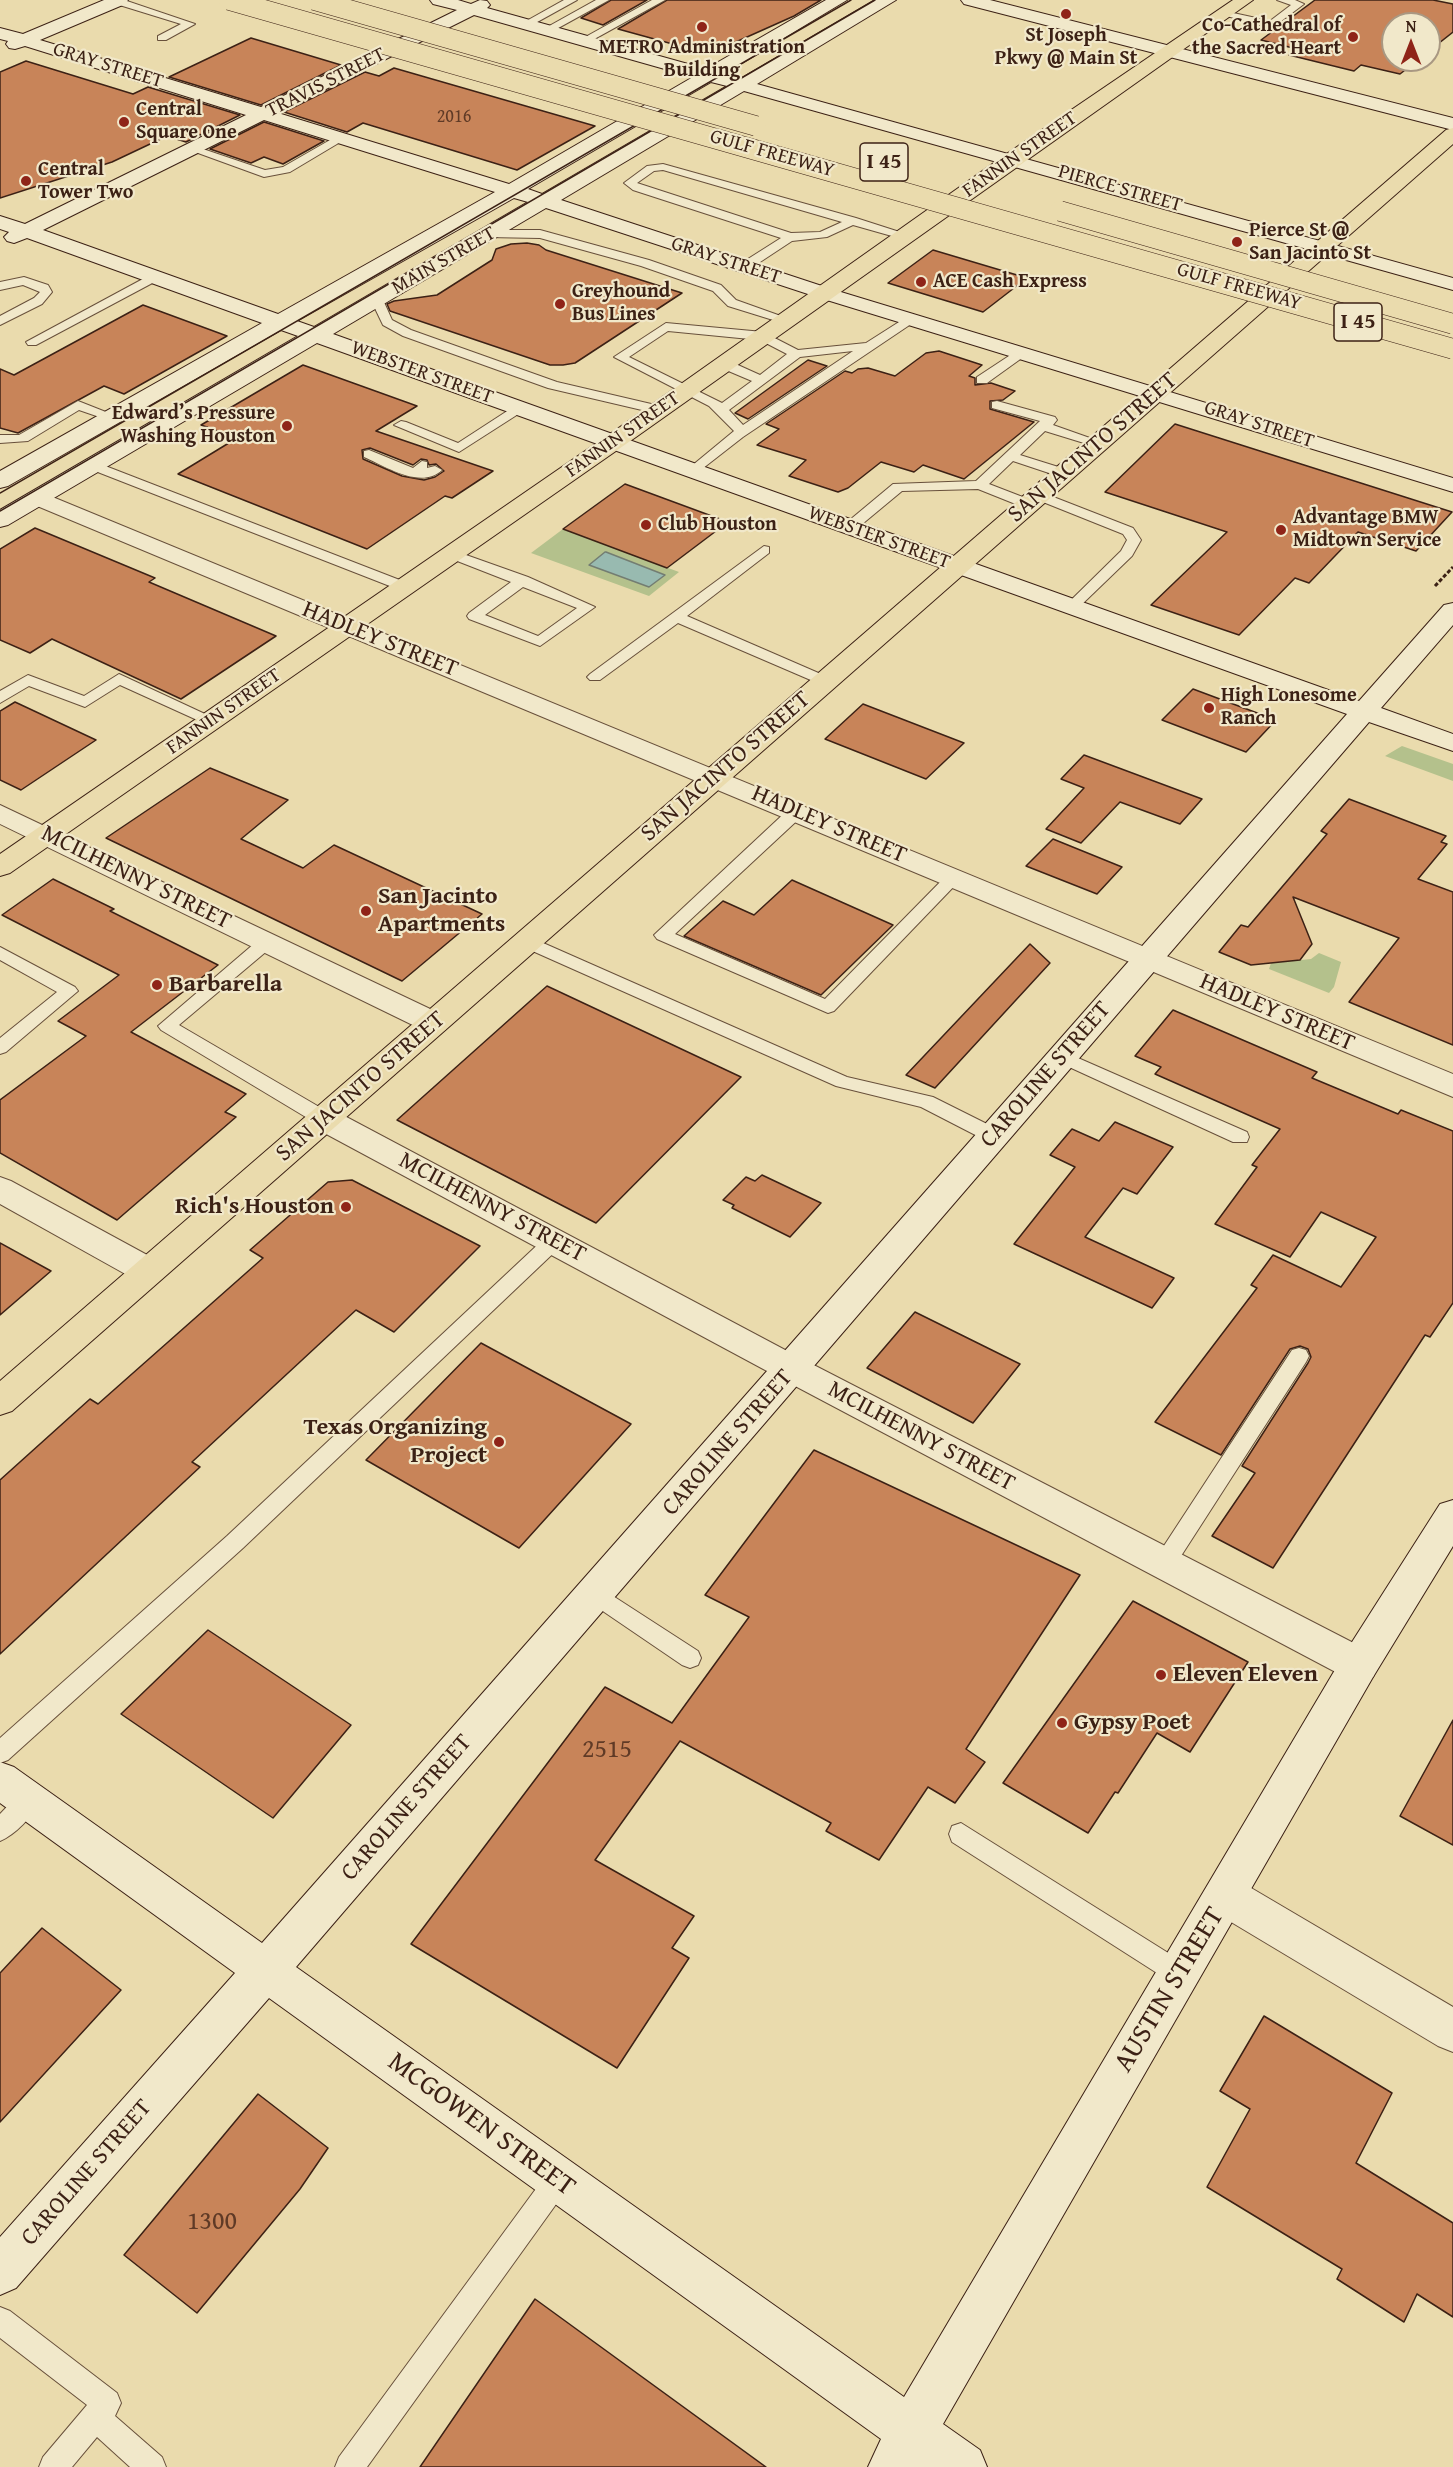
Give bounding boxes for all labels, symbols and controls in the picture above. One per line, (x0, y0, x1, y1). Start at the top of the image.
marker: St Joseph Pkwy @ Main St (1059, 7, 1073, 21)
north arrow (1381, 12, 1441, 72)
place label: Co-Cathedral of the Sacred Heart (1192, 14, 1341, 61)
text: N (1406, 14, 1416, 38)
marker: METRO Administration Building (695, 20, 709, 34)
place label: St Joseph Pkwy @ Main St (995, 24, 1137, 71)
marker: Co-Cathedral of the Sacred Heart (1346, 30, 1360, 44)
place label: METRO Administration Building (599, 36, 805, 83)
street label: GRAY STREET (50, 38, 166, 94)
street label: TRAVIS STREET (262, 43, 390, 123)
place label: Central Square One (136, 98, 237, 145)
house number: 2016 (437, 106, 471, 128)
street label: FANNIN STREET (958, 107, 1082, 203)
marker: Central Square One (117, 115, 131, 129)
street label: GULF FREEWAY (707, 125, 837, 183)
road number: I 45 (860, 143, 908, 181)
place label: Central Tower Two (38, 158, 133, 205)
street label: PIERCE STREET (1055, 160, 1185, 218)
marker: Central Tower Two (19, 174, 33, 188)
place label: Pierce St @ San Jacinto St (1249, 219, 1371, 266)
street label: MAIN STREET (388, 222, 500, 300)
street label: GRAY STREET (668, 232, 784, 290)
marker: Pierce St @ San Jacinto St (1230, 235, 1244, 249)
street label: GULF FREEWAY (1174, 258, 1304, 316)
place label: ACE Cash Express (933, 270, 1087, 294)
marker: ACE Cash Express (914, 275, 928, 289)
place label: Greyhound Bus Lines (572, 280, 670, 327)
marker: Greyhound Bus Lines (553, 297, 567, 311)
road number: I 45 (1334, 303, 1382, 341)
street label: WEBSTER STREET (348, 336, 496, 410)
street label: SAN JACINTO STREET (1002, 367, 1184, 529)
street label: FANNIN STREET (561, 387, 685, 483)
street label: GRAY STREET (1201, 396, 1317, 454)
place label: Edward’s Pressure Washing Houston (112, 402, 275, 449)
marker: Edward’s Pressure Washing Houston (280, 419, 294, 433)
street label: WEBSTER STREET (805, 501, 953, 575)
place label: Advantage BMW Midtown Service (1293, 506, 1441, 553)
place label: Club Houston (658, 513, 777, 537)
marker: Club Houston (639, 518, 653, 532)
marker: Advantage BMW Midtown Service (1274, 523, 1288, 537)
street label: HADLEY STREET (298, 596, 462, 684)
street label: FANNIN STREET (162, 664, 286, 760)
place label: High Lonesome Ranch (1221, 684, 1357, 731)
street label: SAN JACINTO STREET (635, 686, 817, 848)
marker: High Lonesome Ranch (1202, 701, 1216, 715)
street label: HADLEY STREET (747, 779, 911, 871)
street label: MCILHENNY STREET (36, 820, 236, 936)
place label: San Jacinto Apartments (378, 883, 505, 939)
marker: San Jacinto Apartments (359, 904, 373, 918)
street label: HADLEY STREET (1195, 967, 1359, 1059)
place label: Barbarella (169, 971, 282, 999)
marker: Barbarella (150, 978, 164, 992)
street label: CAROLINE STREET (975, 996, 1117, 1154)
street label: SAN JACINTO STREET (270, 1006, 452, 1168)
street label: MCILHENNY STREET (394, 1147, 590, 1269)
place label: Rich's Houston (175, 1193, 334, 1221)
marker: Rich's Houston (339, 1200, 353, 1214)
street label: CAROLINE STREET (657, 1364, 799, 1522)
street label: MCILHENNY STREET (823, 1376, 1019, 1498)
place label: Texas Organizing Project (303, 1414, 487, 1470)
marker: Texas Organizing Project (492, 1435, 506, 1449)
place label: Eleven Eleven (1173, 1661, 1318, 1689)
marker: Eleven Eleven (1154, 1668, 1168, 1682)
place label: Gypsy Poet (1074, 1709, 1190, 1737)
marker: Gypsy Poet (1055, 1716, 1069, 1730)
street label: CAROLINE STREET (336, 1729, 478, 1887)
house number: 2515 (582, 1734, 632, 1766)
street label: AUSTIN STREET (1108, 1902, 1232, 2078)
street label: MCGOWEN STREET (381, 2046, 581, 2204)
street label: CAROLINE STREET (16, 2094, 158, 2252)
house number: 1300 (187, 2206, 237, 2238)

